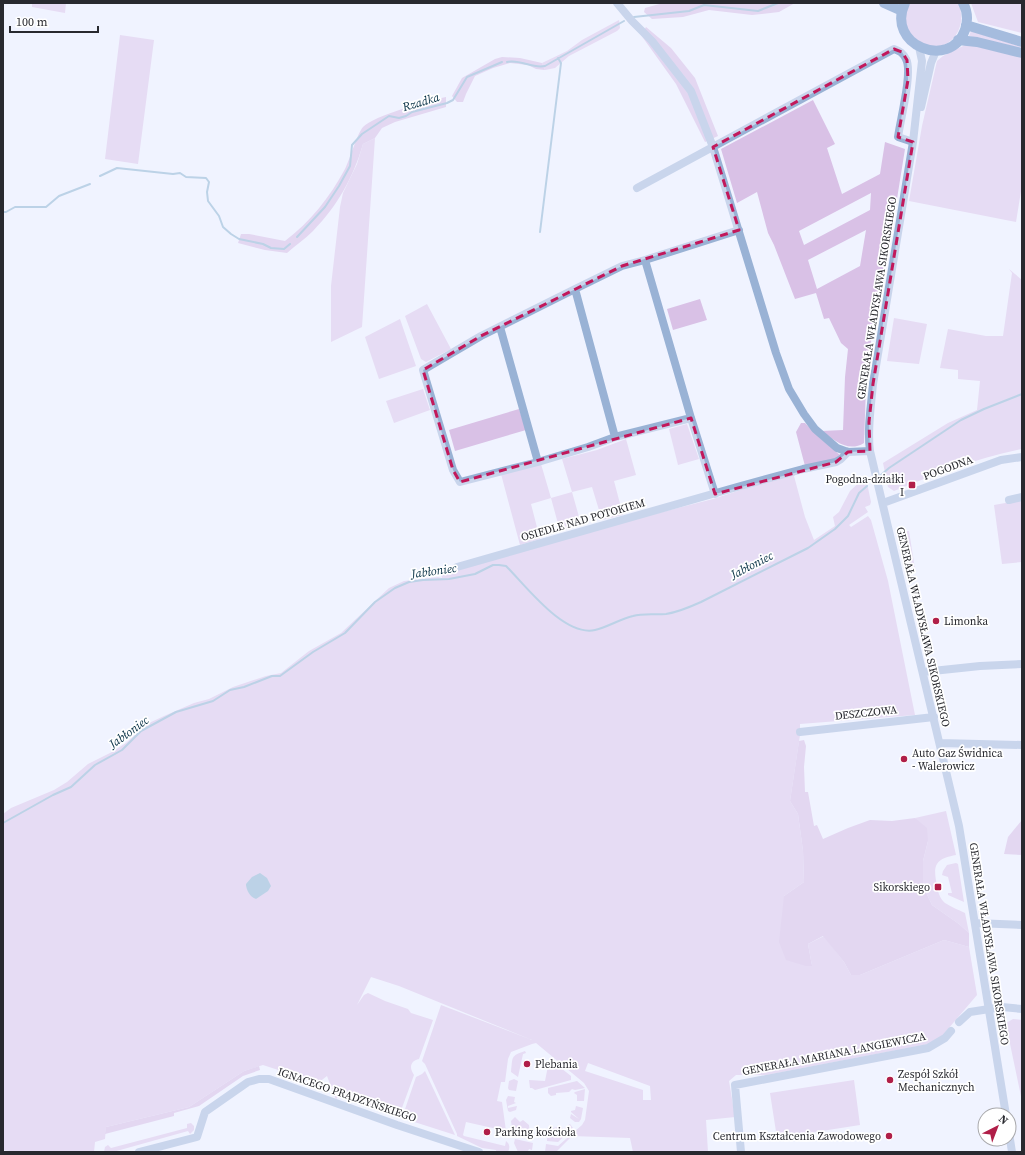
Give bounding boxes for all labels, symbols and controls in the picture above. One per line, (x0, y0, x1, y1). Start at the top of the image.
scale bar (10, 8, 98, 34)
text: 100 m (16, 14, 48, 30)
water label: Rzadka (400, 89, 442, 115)
street label: GENERAŁA WŁADYSŁAWA SIKORSKIEGO (854, 195, 900, 400)
street label: POGODNA (921, 452, 976, 484)
place label: Pogodna-działki I (825, 472, 904, 500)
marker: Pogodna-działki I (907, 480, 917, 490)
street label: OSIEDLE NAD POTOKIEM (519, 495, 647, 545)
street label: GENERAŁA WŁADYSŁAWA SIKORSKIEGO (893, 525, 953, 729)
water label: Jabłoniec (726, 548, 776, 583)
water label: Jabłoniec (408, 560, 458, 582)
place label: Limonka (944, 614, 988, 629)
marker: Limonka (931, 616, 941, 626)
street label: DESZCZOWA (834, 702, 899, 724)
water label: Jabłoniec (104, 712, 152, 753)
place label: Auto Gaz Świdnica - Walerowicz (912, 746, 1003, 774)
marker: Auto Gaz Świdnica - Walerowicz (899, 754, 909, 764)
street label: GENERAŁA WŁADYSŁAWA SIKORSKIEGO (966, 842, 1012, 1047)
place label: Sikorskiego (874, 880, 930, 895)
marker: Sikorskiego (933, 882, 943, 892)
street label: GENERAŁA MARIANA LANGIEWICZA (741, 1029, 928, 1079)
place label: Plebania (535, 1057, 578, 1072)
marker: Plebania (522, 1059, 532, 1069)
street label: IGNACEGO PRĄDZYŃSKIEGO (276, 1064, 419, 1126)
place label: Zespół Szkół Mechanicznych (898, 1067, 975, 1095)
marker: Zespół Szkół Mechanicznych (885, 1075, 895, 1085)
north arrow (977, 1107, 1017, 1147)
text: N (995, 1112, 1011, 1128)
place label: Parking kościoła (495, 1125, 576, 1140)
marker: Parking kościoła (482, 1127, 492, 1137)
place label: Centrum Kształcenia Zawodowego (713, 1129, 881, 1144)
marker: Centrum Kształcenia Zawodowego (884, 1131, 894, 1141)

